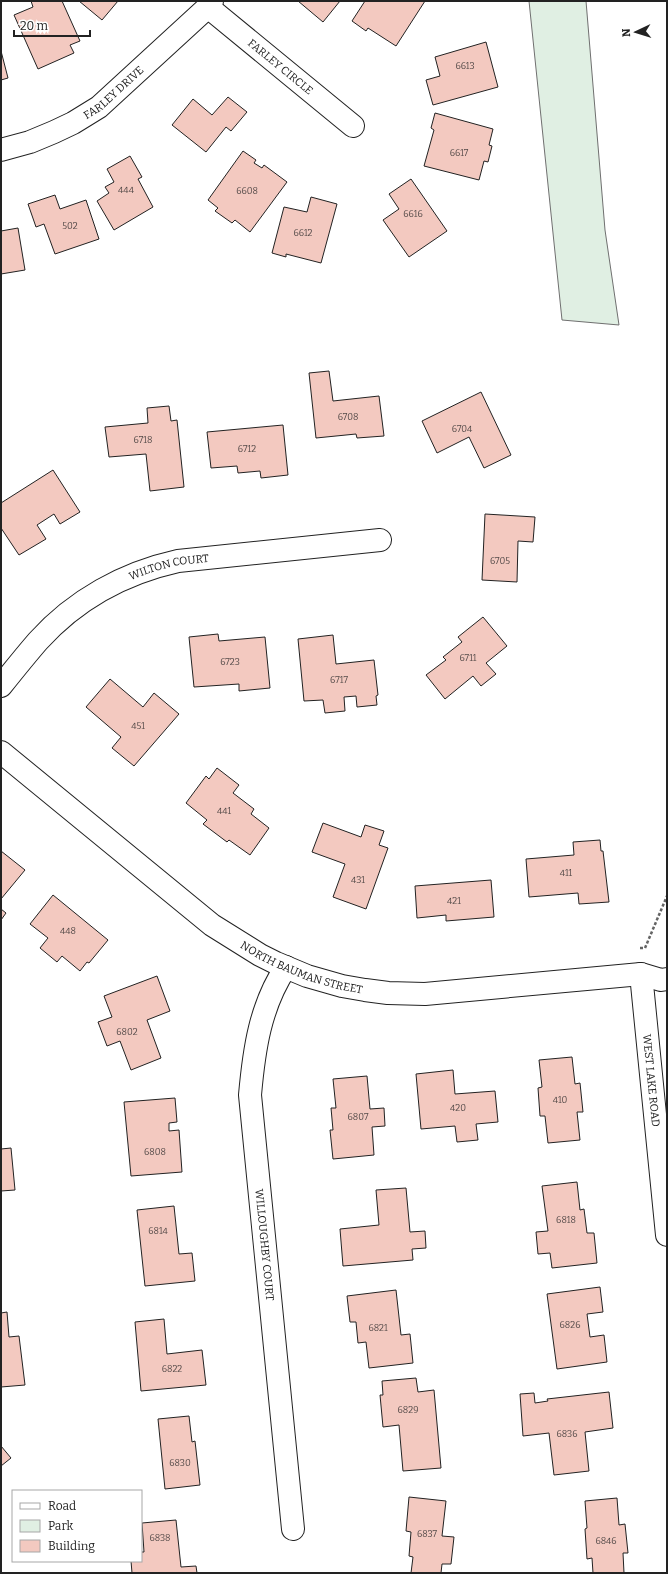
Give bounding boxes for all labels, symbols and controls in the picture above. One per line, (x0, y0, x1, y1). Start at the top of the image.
scale bar (14, 12, 90, 38)
north arrow (616, 12, 656, 52)
text: 20 m (20, 19, 49, 33)
text: N (620, 27, 633, 37)
street label: FARLEY CIRCLE (245, 37, 316, 98)
house number: 6613 (455, 61, 475, 71)
street label: FARLEY DRIVE (81, 63, 147, 122)
house number: 6617 (450, 148, 469, 158)
house number: 444 (118, 185, 135, 195)
house number: 6608 (236, 186, 258, 196)
house number: 6616 (403, 209, 423, 219)
house number: 502 (62, 221, 78, 231)
house number: 6612 (293, 228, 313, 238)
house number: 6708 (338, 412, 358, 422)
house number: 6704 (452, 424, 473, 434)
house number: 6718 (134, 435, 152, 445)
house number: 6712 (238, 444, 256, 454)
street label: WILTON COURT (127, 552, 210, 583)
house number: 6705 (490, 556, 510, 566)
house number: 6711 (459, 653, 477, 663)
house number: 6723 (220, 657, 240, 667)
house number: 6717 (330, 675, 348, 685)
house number: 451 (131, 721, 145, 731)
house number: 441 (217, 806, 231, 816)
house number: 411 (560, 868, 573, 878)
house number: 431 (351, 875, 365, 885)
house number: 421 (447, 896, 461, 906)
house number: 448 (60, 926, 76, 936)
street label: NORTH BAUMAN STREET (238, 938, 364, 997)
house number: 6802 (116, 1027, 138, 1037)
street label: WEST LAKE ROAD (640, 1034, 662, 1128)
house number: 410 (553, 1095, 568, 1105)
house number: 420 (450, 1103, 466, 1113)
house number: 6807 (348, 1112, 369, 1122)
house number: 6808 (144, 1147, 166, 1157)
street label: WILLOUGHBY COURT (252, 1188, 276, 1302)
house number: 6818 (556, 1215, 576, 1225)
house number: 6814 (148, 1226, 169, 1236)
house number: 6826 (560, 1320, 580, 1330)
house number: 6821 (368, 1323, 388, 1333)
house number: 6822 (162, 1364, 182, 1374)
house number: 6829 (398, 1405, 418, 1415)
house number: 6836 (557, 1429, 577, 1439)
house number: 6830 (169, 1458, 191, 1468)
legend (12, 1490, 142, 1562)
text: Road (48, 1499, 76, 1513)
text: Park (48, 1519, 74, 1533)
house number: 6837 (417, 1529, 438, 1539)
house number: 6838 (149, 1533, 171, 1543)
house number: 6846 (595, 1536, 617, 1546)
text: Building (48, 1539, 95, 1553)

